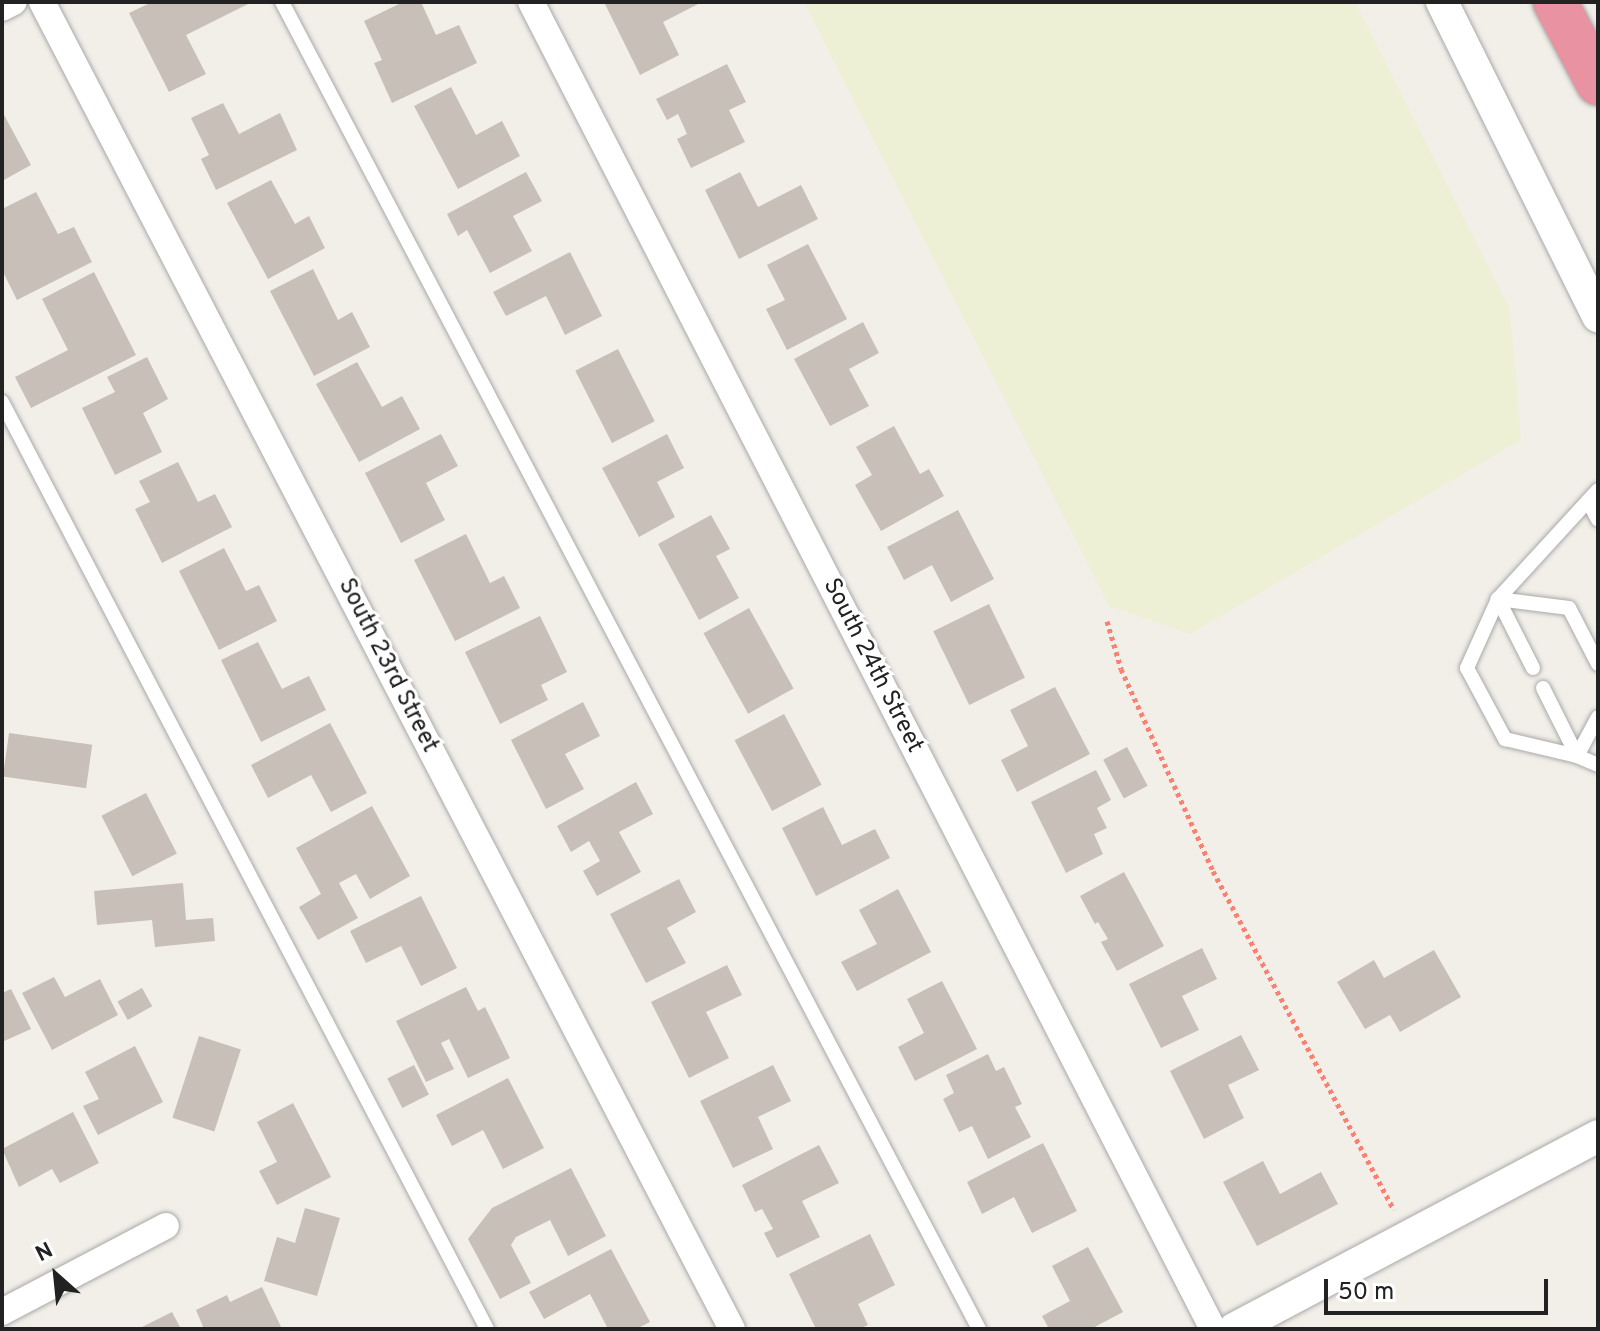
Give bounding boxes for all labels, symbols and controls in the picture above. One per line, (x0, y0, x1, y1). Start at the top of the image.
street label: South 23rd Street (331, 574, 443, 758)
street label: South 24th Street (816, 574, 928, 758)
north arrow (16, 1235, 96, 1315)
text: N (32, 1238, 58, 1269)
scale bar (1328, 1263, 1552, 1313)
text: 50 m (1338, 1278, 1394, 1308)

